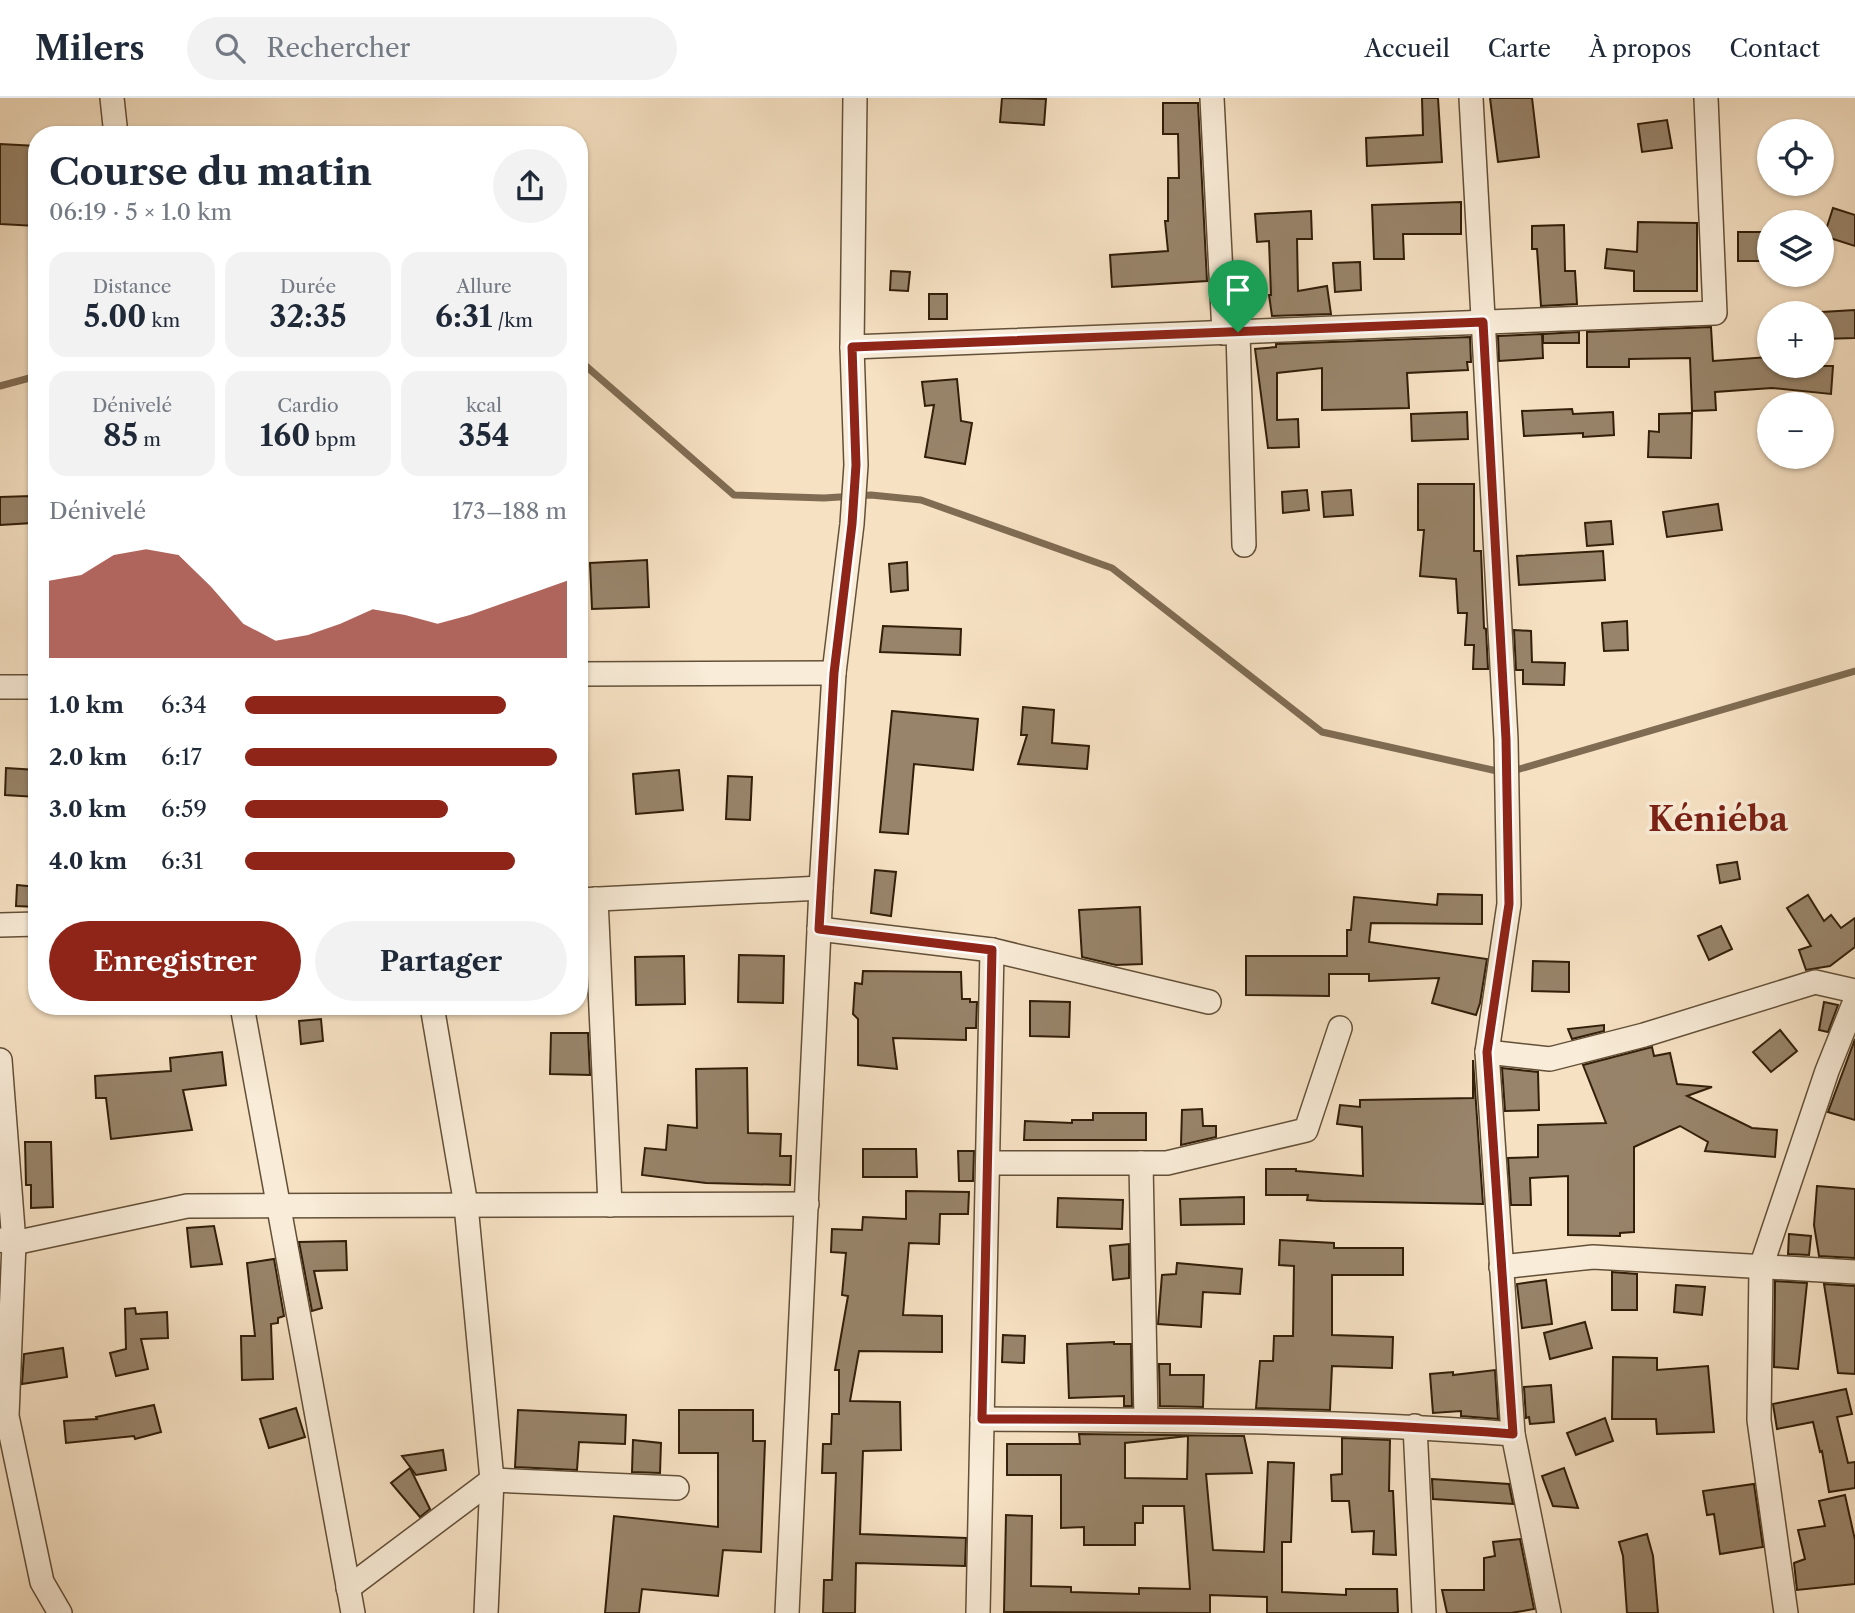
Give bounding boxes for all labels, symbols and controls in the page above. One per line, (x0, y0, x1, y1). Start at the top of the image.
search box (187, 17, 677, 80)
text: Milers (35, 28, 145, 69)
icon: search (211, 29, 249, 67)
text: Rechercher (267, 32, 411, 64)
text: Accueil (1365, 34, 1450, 63)
text: Carte (1488, 34, 1551, 63)
text: À propos (1589, 34, 1692, 63)
text: Contact (1730, 34, 1820, 63)
map controls (1757, 119, 1834, 469)
button: locate (1757, 119, 1834, 196)
text: Course du matin (49, 148, 372, 195)
button: share (493, 149, 567, 223)
text: 06:19 · 5 × 1.0 km (49, 198, 232, 226)
button: layers (1757, 210, 1834, 287)
pin (1208, 260, 1268, 332)
icon: arrive (1219, 271, 1257, 309)
text: Distance (93, 275, 171, 298)
text: Durée (280, 275, 336, 298)
text: Allure (456, 275, 512, 298)
text: 5.00 (84, 298, 146, 335)
text: 32:35 (269, 298, 347, 335)
text: 6:31 (435, 298, 492, 335)
button: + (1757, 301, 1834, 378)
text: km (146, 309, 180, 332)
text: /km (492, 309, 533, 332)
button: − (1757, 392, 1834, 469)
text: Dénivelé (92, 394, 172, 417)
text: Cardio (277, 394, 339, 417)
text: kcal (466, 394, 502, 417)
text: 85 (103, 417, 138, 454)
text: 160 (260, 417, 310, 454)
text: 354 (458, 417, 510, 454)
text: m (138, 428, 161, 451)
text: bpm (310, 428, 356, 451)
text: Dénivelé (49, 497, 146, 525)
text: 173–188 m (452, 497, 567, 525)
text: 1.0 km (49, 691, 124, 719)
text: 6:34 (161, 691, 207, 719)
text: 2.0 km (49, 743, 127, 771)
text: 6:17 (161, 743, 202, 771)
text: 3.0 km (49, 795, 127, 823)
text: 6:59 (161, 795, 207, 823)
district label: Kéniéba (1648, 799, 1789, 840)
text: 4.0 km (49, 847, 127, 875)
text: 6:31 (161, 847, 203, 875)
button: Enregistrer (49, 921, 301, 1001)
button: Partager (315, 921, 567, 1001)

